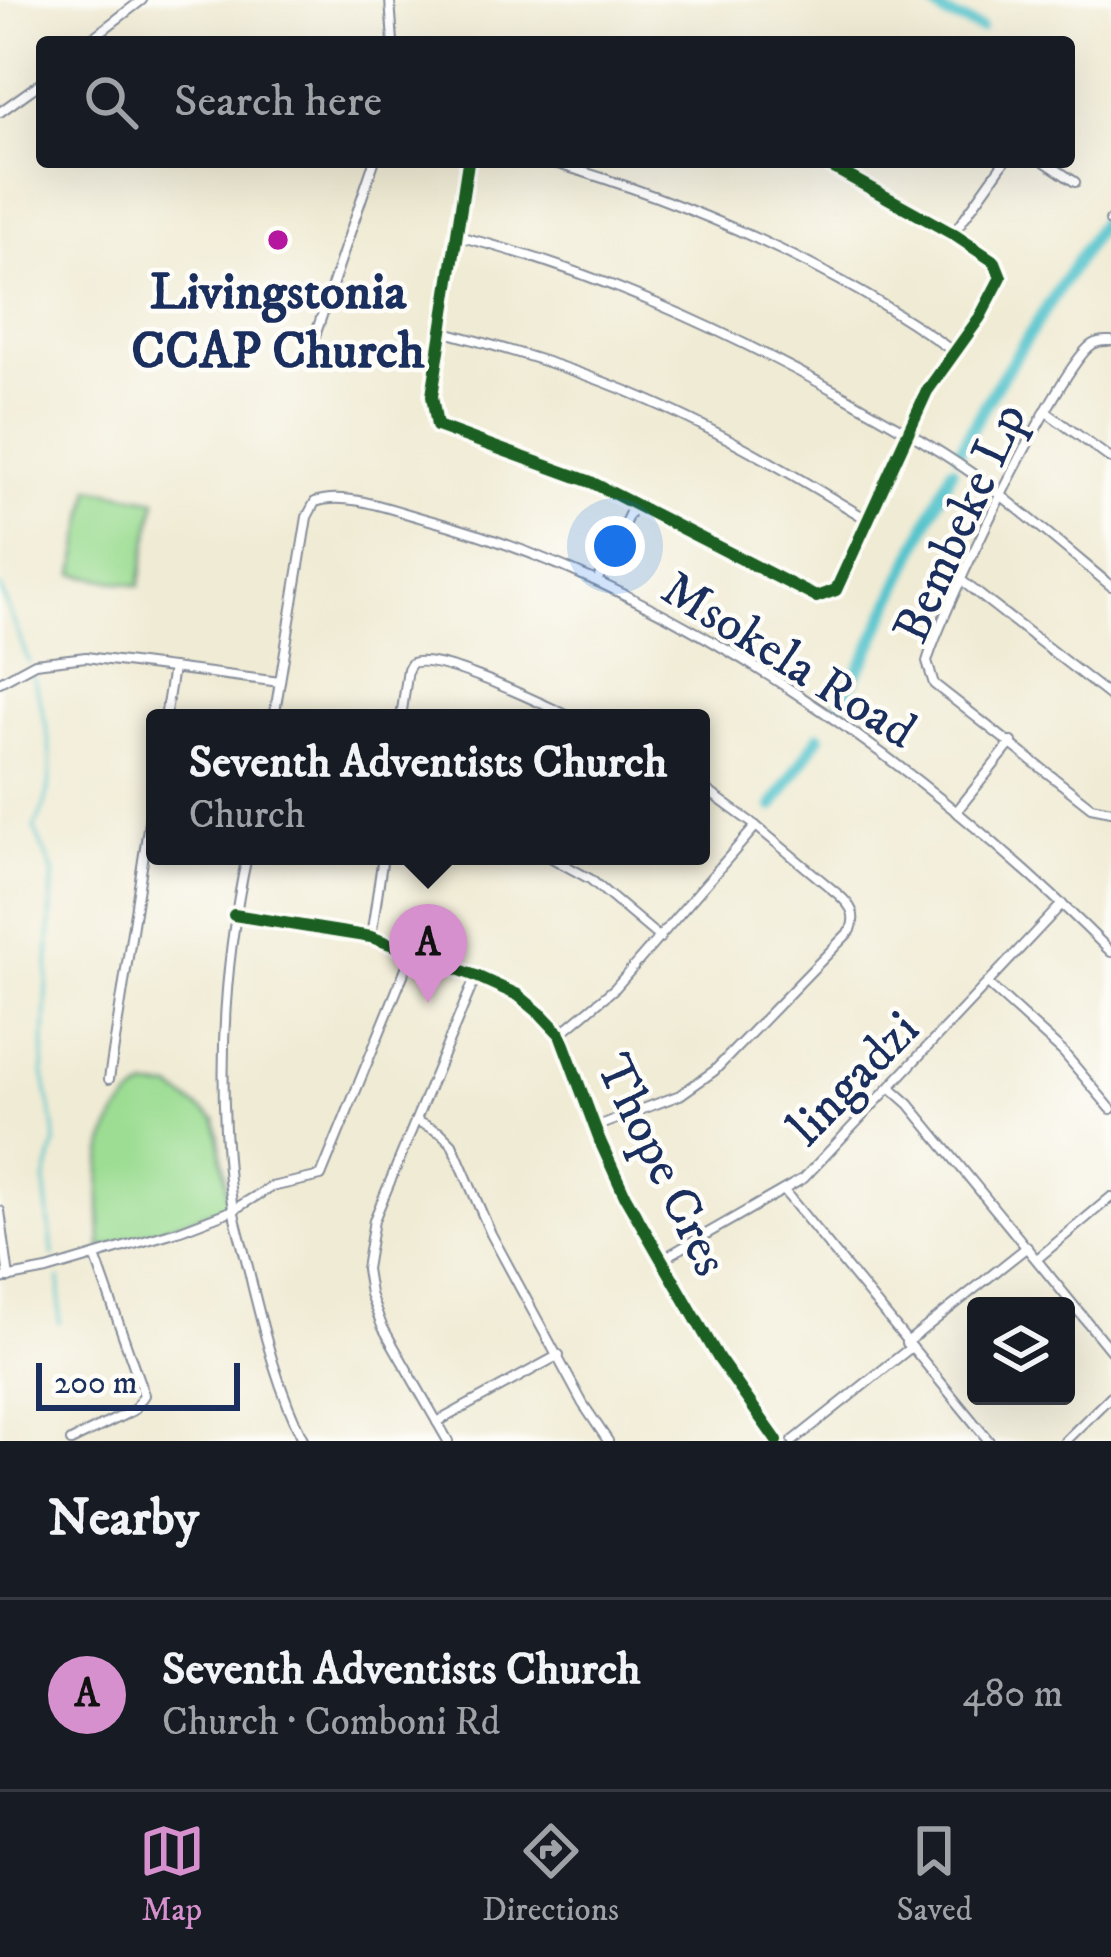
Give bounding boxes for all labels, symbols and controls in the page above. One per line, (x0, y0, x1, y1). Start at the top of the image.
search box (36, 36, 1075, 168)
icon: search (78, 69, 144, 135)
text: Search here (174, 74, 382, 130)
marker: Livingstonia CCAP Church (265, 227, 291, 253)
place label: Livingstonia CCAP Church (131, 261, 425, 384)
street label: Bembeke Lp (879, 393, 1042, 653)
your location (585, 516, 645, 576)
street label: Msokela Road (649, 557, 928, 764)
popup (146, 709, 710, 865)
text: Seventh Adventists Church (189, 735, 667, 791)
text: Church (189, 791, 305, 840)
pin: A (389, 904, 467, 1003)
street label: lingadzi (775, 998, 934, 1160)
street label: Thope Cres (580, 1044, 742, 1287)
map controls (967, 1297, 1075, 1405)
button: layers (967, 1297, 1075, 1405)
scale bar (36, 1357, 240, 1410)
text: 200 m (54, 1363, 138, 1404)
text: Nearby (48, 1487, 199, 1551)
text: Seventh Adventists Church (162, 1642, 641, 1698)
text: A (75, 1670, 99, 1719)
text: 480 m (962, 1670, 1063, 1719)
text: Church · Comboni Rd (162, 1698, 500, 1747)
tab: Map (139, 1818, 205, 1931)
tab: Directions (482, 1818, 619, 1931)
tab: Saved (896, 1818, 972, 1931)

